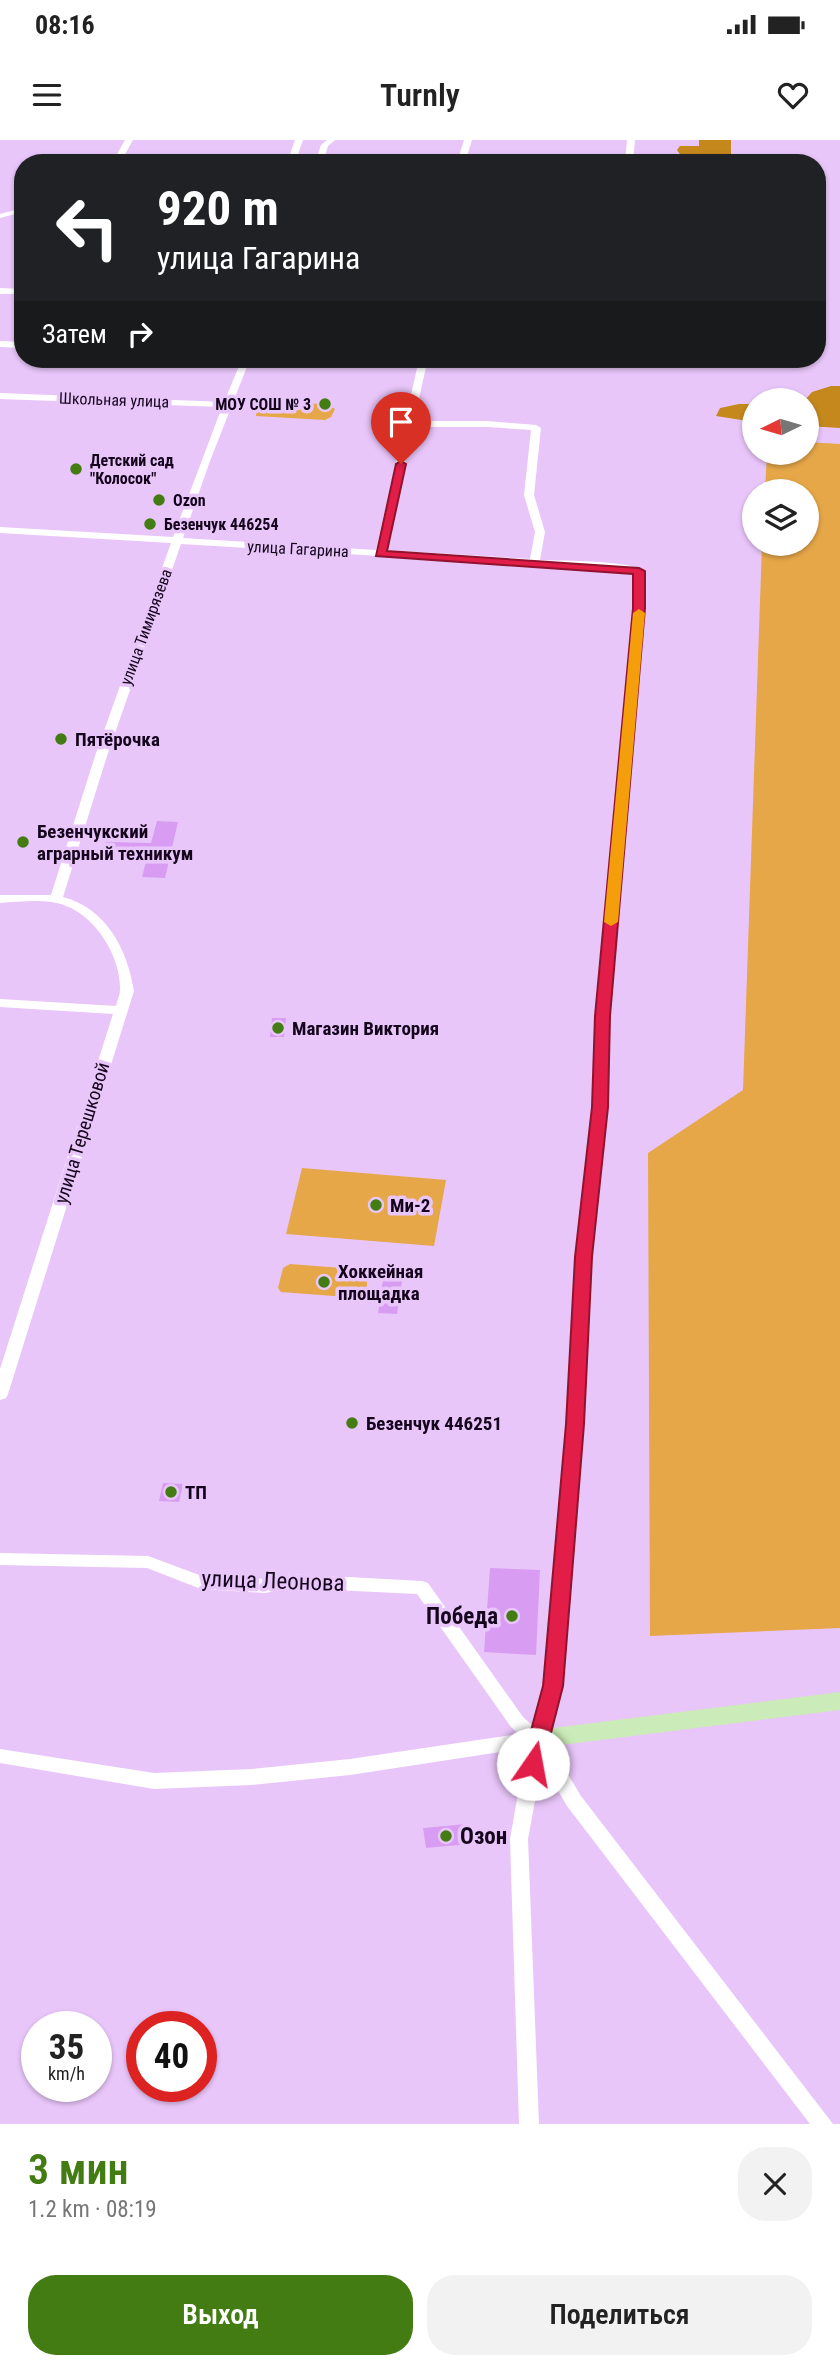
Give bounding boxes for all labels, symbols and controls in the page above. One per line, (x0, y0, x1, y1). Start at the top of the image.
text: 08:16 (35, 10, 95, 40)
icon: menu (28, 76, 66, 114)
text: Turnly (380, 76, 460, 114)
icon: heart (774, 76, 812, 114)
text: 920 m (157, 180, 279, 237)
icon: left (42, 182, 133, 273)
text: улица Гагарина (157, 239, 360, 277)
icon: right (121, 315, 159, 353)
text: Затем (42, 319, 107, 349)
north arrow (742, 388, 819, 466)
map controls (742, 388, 819, 556)
street label: Школьная улица (59, 389, 169, 411)
pin (371, 392, 431, 464)
place label: МОУ СОШ № 3 (215, 395, 311, 414)
marker: МОУ СОШ № 3 (317, 396, 333, 412)
icon: arrive (382, 403, 420, 441)
place label: Детский сад "Колосок" (90, 451, 174, 488)
marker: Детский сад "Колосок" (68, 461, 84, 477)
button: layers (742, 479, 819, 556)
place label: Ozon (173, 491, 206, 510)
marker: Ozon (151, 492, 167, 508)
place label: Безенчук 446254 (164, 515, 279, 534)
marker: Безенчук 446254 (142, 516, 158, 532)
street label: улица Гагарина (247, 537, 349, 561)
street label: улица Тимирязева (116, 566, 176, 688)
place label: Пятёрочка (75, 728, 160, 751)
marker: Пятёрочка (53, 731, 69, 747)
place label: Безенчукский аграрный техникум (37, 820, 193, 865)
marker: Безенчукский аграрный техникум (15, 834, 31, 850)
place label: Магазин Виктория (292, 1017, 439, 1040)
marker: Магазин Виктория (270, 1020, 286, 1036)
street label: улица Терешковой (50, 1059, 114, 1207)
place label: Ми-2 (390, 1194, 430, 1217)
marker: Ми-2 (368, 1197, 384, 1213)
place label: Хоккейная площадка (338, 1260, 423, 1305)
marker: Хоккейная площадка (316, 1274, 332, 1290)
place label: Безенчук 446251 (366, 1412, 502, 1435)
marker: Безенчук 446251 (344, 1415, 360, 1431)
place label: ТП (185, 1481, 207, 1504)
marker: ТП (163, 1484, 179, 1500)
street label: улица Леонова (201, 1565, 345, 1597)
place label: Победа (426, 1603, 498, 1630)
marker: Победа (504, 1608, 520, 1624)
position arrow (496, 1727, 570, 1801)
place label: Озон (460, 1823, 507, 1850)
marker: Озон (438, 1828, 454, 1844)
speed limit sign: 40 (126, 2011, 217, 2102)
text: 35 (49, 2027, 84, 2068)
text: km/h (48, 2063, 85, 2084)
text: 3 мин (28, 2145, 129, 2194)
button: close (738, 2147, 812, 2221)
text: 1.2 km · 08:19 (28, 2196, 157, 2223)
button: Выход (28, 2275, 413, 2355)
button: Поделиться (427, 2275, 812, 2355)

